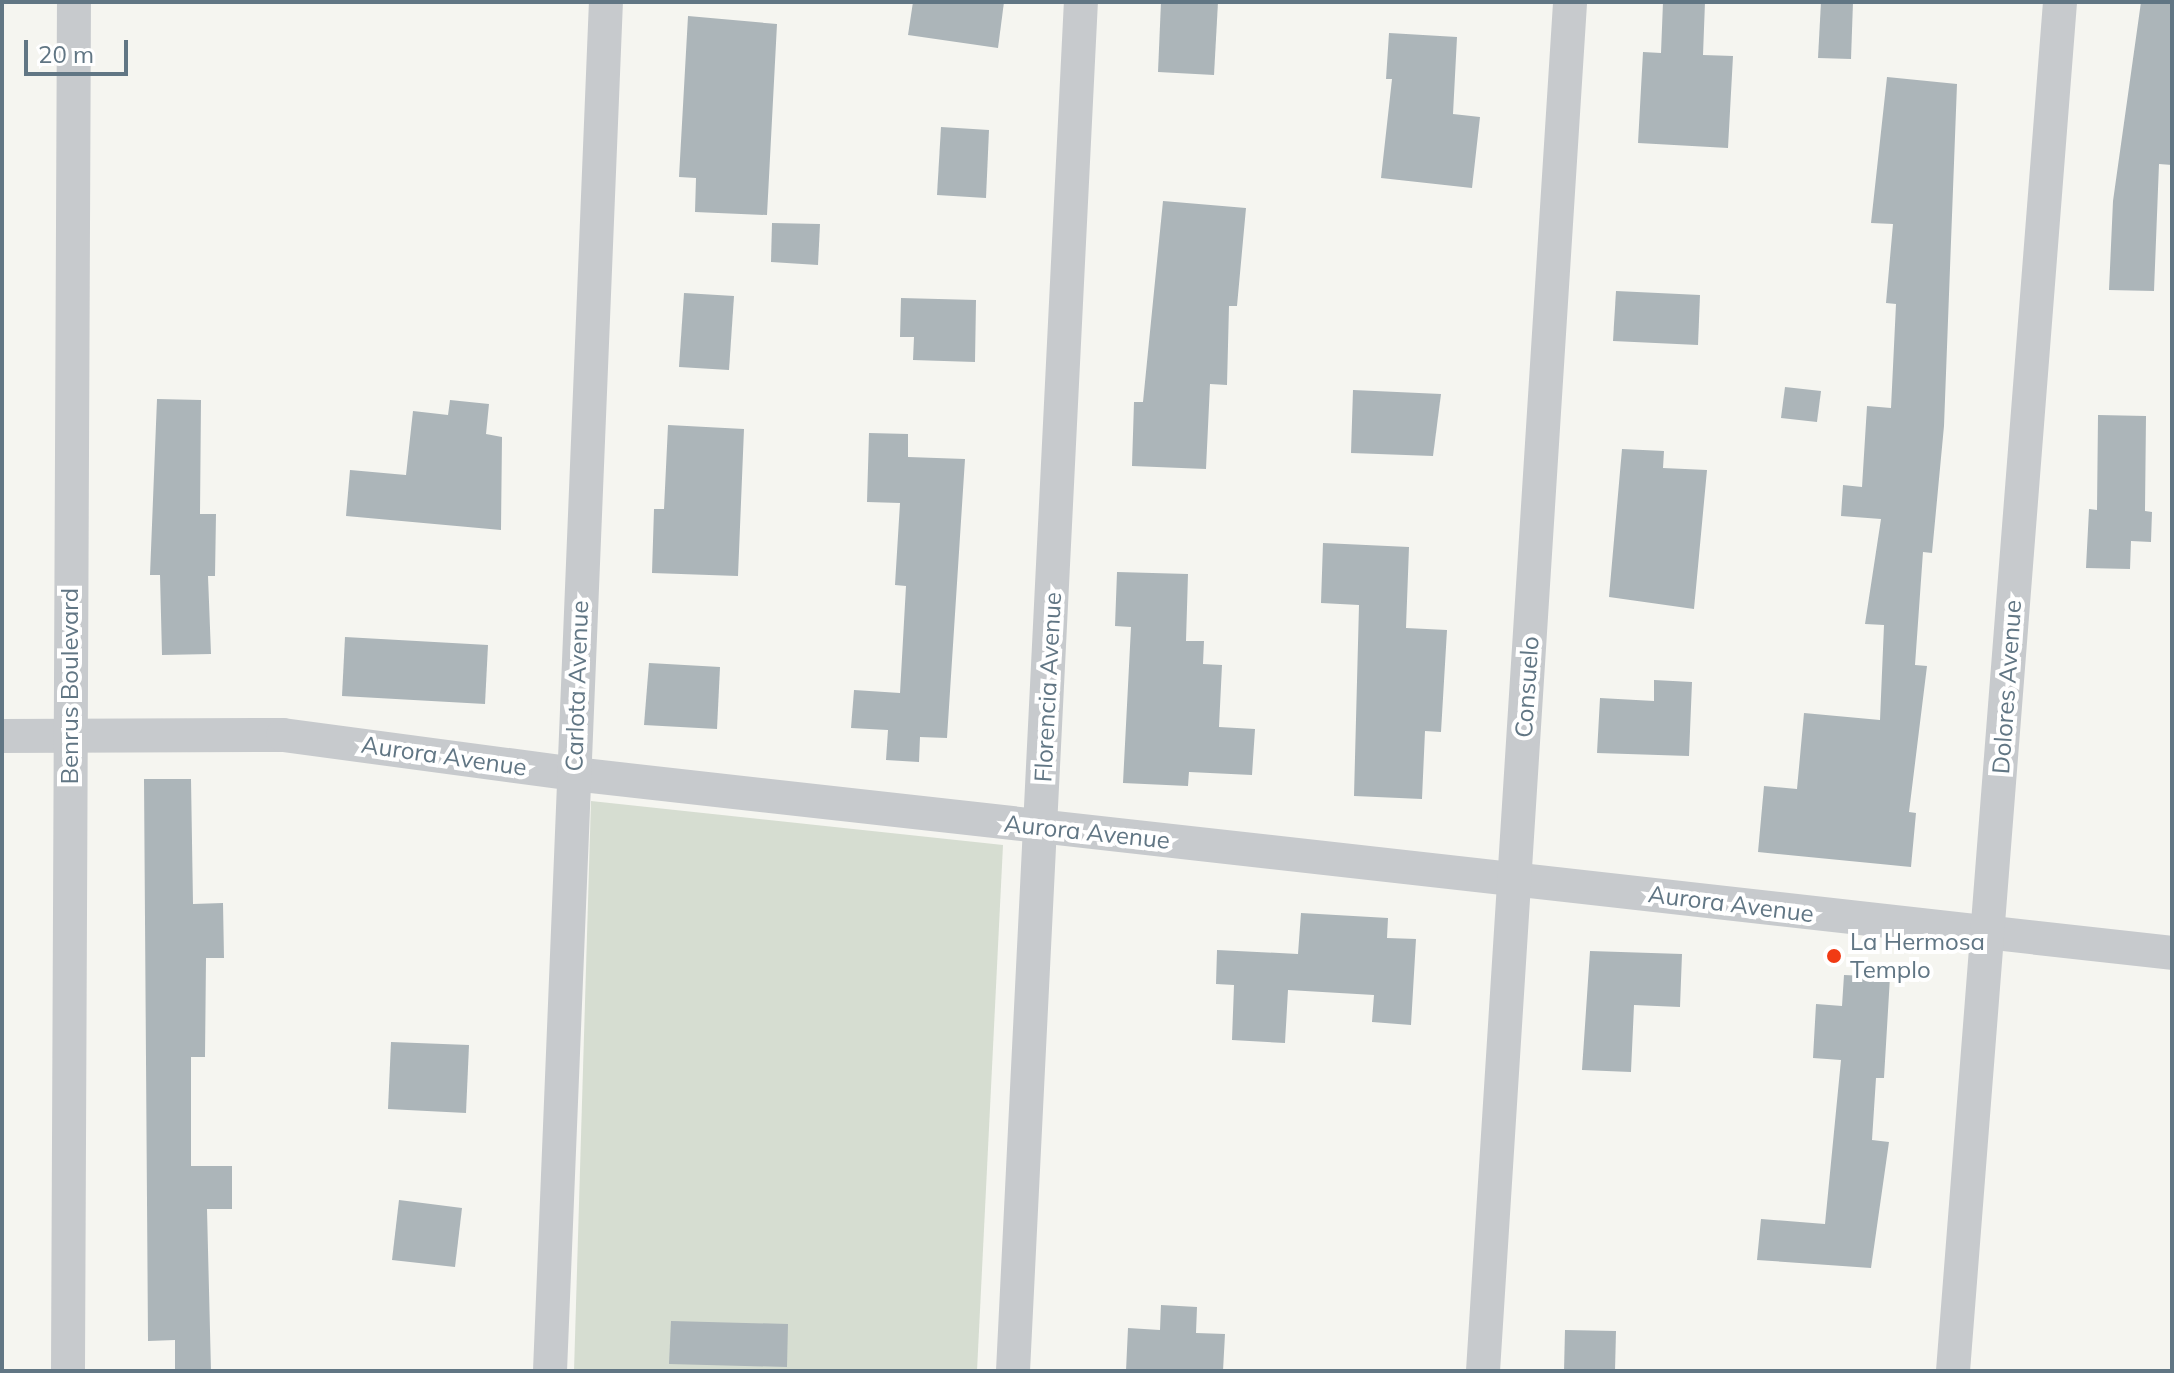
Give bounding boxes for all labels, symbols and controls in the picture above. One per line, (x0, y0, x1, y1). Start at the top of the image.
scale bar (28, 24, 132, 74)
text: 20 m (38, 39, 94, 69)
street label: Benrus Boulevard (56, 588, 84, 784)
street label: Florencia Avenue (1029, 591, 1067, 783)
street label: Dolores Avenue (1987, 599, 2027, 775)
street label: Carlota Avenue (560, 600, 594, 772)
street label: Consuelo (1509, 635, 1545, 739)
street label: Aurora Avenue (360, 730, 528, 782)
street label: Aurora Avenue (1003, 809, 1171, 855)
street label: Aurora Avenue (1647, 880, 1815, 928)
place label: La Hermosa Templo (1850, 928, 1985, 984)
marker: La Hermosa Templo (1825, 947, 1843, 965)

